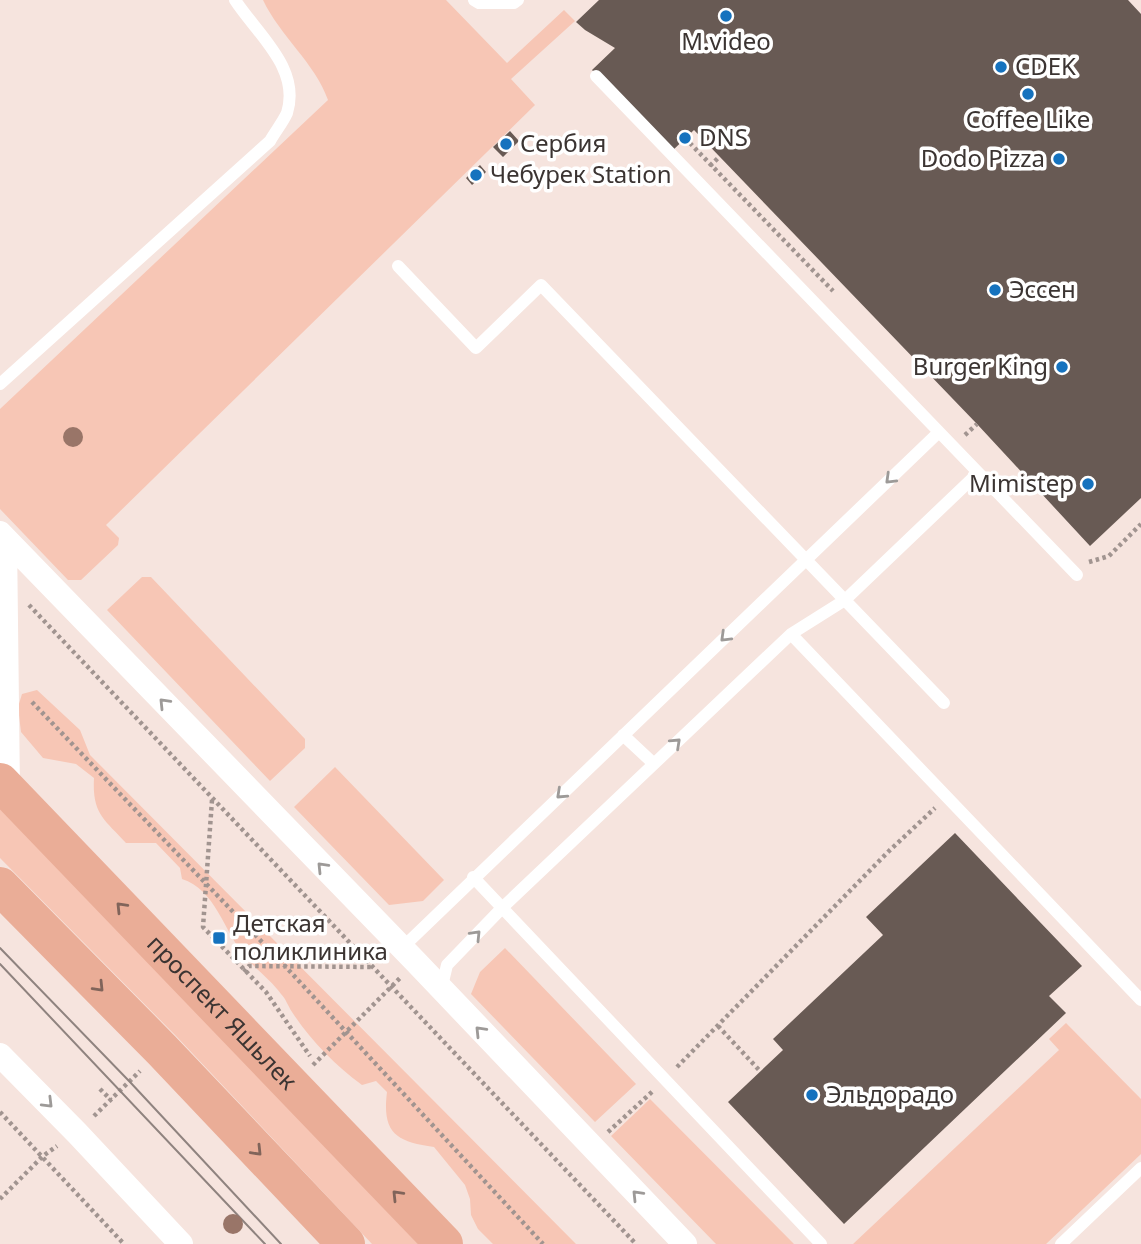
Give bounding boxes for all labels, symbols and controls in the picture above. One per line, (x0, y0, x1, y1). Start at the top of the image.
marker: M.video (718, 8, 734, 24)
place label: M.video (681, 24, 771, 57)
place label: CDEK (1015, 49, 1076, 82)
marker: CDEK (993, 59, 1009, 75)
marker: Coffee Like (1020, 86, 1036, 102)
place label: Coffee Like (966, 102, 1090, 135)
place label: DNS (699, 120, 748, 153)
place label: Сербия (520, 126, 606, 159)
marker: DNS (677, 130, 693, 146)
marker: Сербия (498, 136, 514, 152)
place label: Dodo Pizza (921, 141, 1045, 174)
marker: Dodo Pizza (1051, 151, 1067, 167)
place label: Чебурек Station (490, 157, 672, 190)
marker: Чебурек Station (468, 167, 484, 183)
place label: Эссен (1009, 272, 1076, 305)
marker: Эссен (987, 282, 1003, 298)
place label: Burger King (913, 349, 1048, 382)
marker: Burger King (1054, 359, 1070, 375)
place label: Mimistep (969, 466, 1074, 499)
one-way arrow (885, 471, 898, 484)
marker: Mimistep (1080, 476, 1096, 492)
one-way arrow (721, 628, 734, 641)
one-way arrow (160, 698, 173, 711)
one-way arrow (667, 739, 680, 752)
one-way arrow (556, 786, 569, 799)
one-way arrow (318, 862, 331, 875)
one-way arrow (116, 902, 129, 915)
place label: Детская поликлиника (233, 906, 388, 967)
street label: проспект Яшьлек (141, 927, 305, 1097)
marker: Детская поликлиника (211, 930, 227, 946)
one-way arrow (468, 930, 481, 943)
one-way arrow (91, 979, 104, 992)
one-way arrow (475, 1026, 488, 1039)
place label: Эльдорадо (826, 1077, 954, 1110)
marker: Эльдорадо (804, 1087, 820, 1103)
one-way arrow (40, 1095, 53, 1108)
one-way arrow (248, 1143, 261, 1156)
one-way arrow (392, 1190, 405, 1203)
one-way arrow (633, 1190, 646, 1203)

